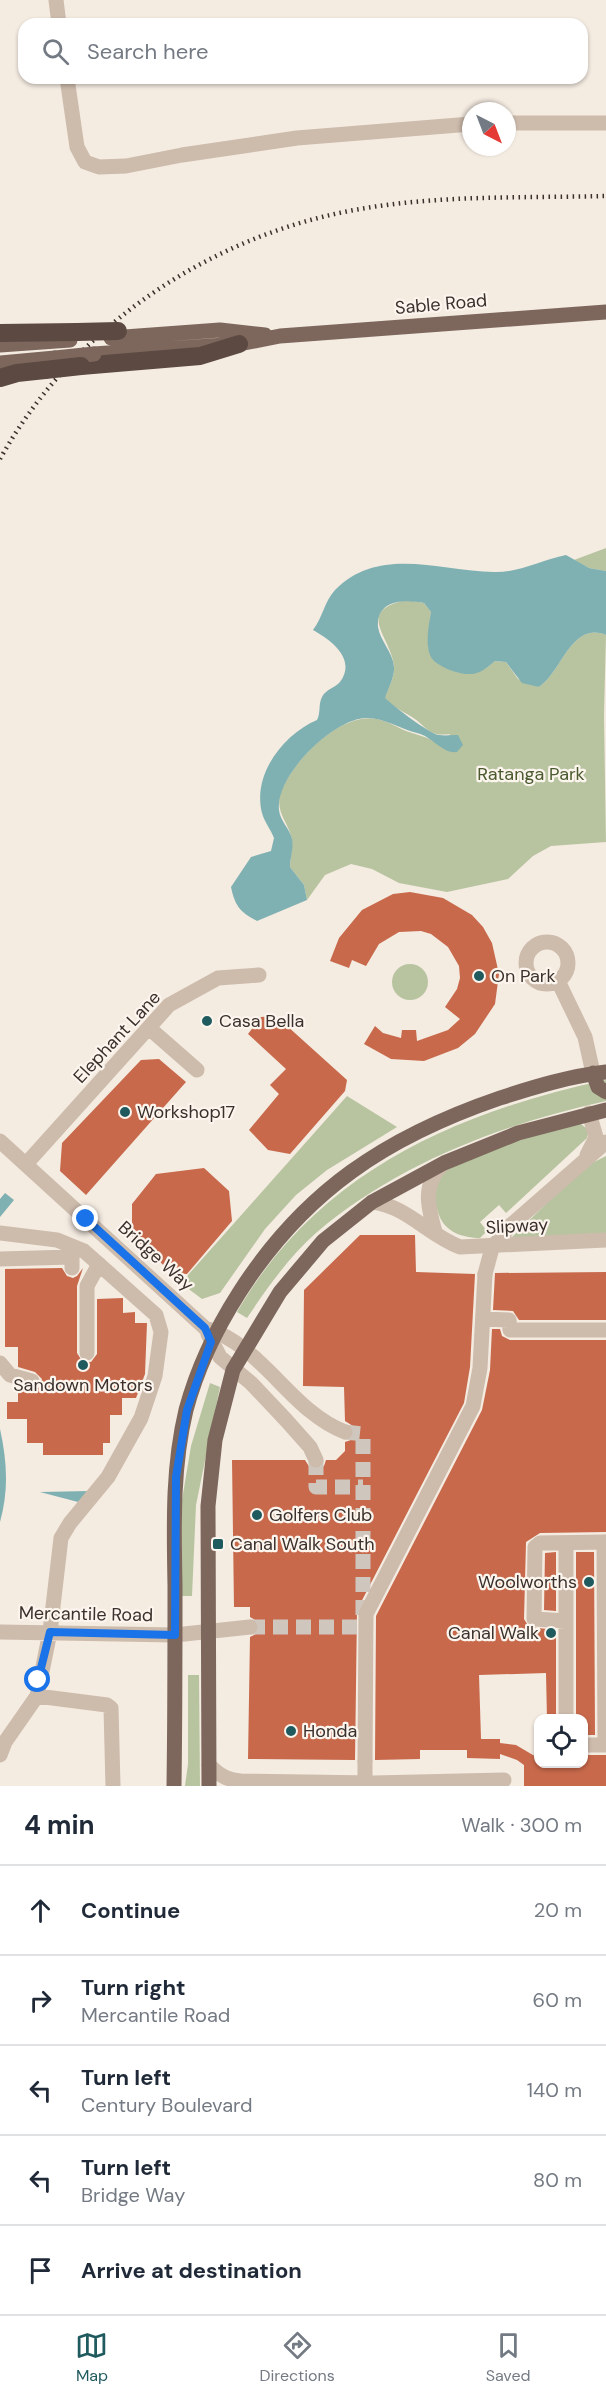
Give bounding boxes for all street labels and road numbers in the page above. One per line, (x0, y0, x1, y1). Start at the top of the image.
street label: Sable Road (394, 288, 488, 320)
street label: Elephant Lane (68, 986, 166, 1088)
street label: Slipway (485, 1212, 549, 1240)
street label: Bridge Way (113, 1216, 199, 1296)
street label: Mercantile Road (19, 1601, 153, 1627)

